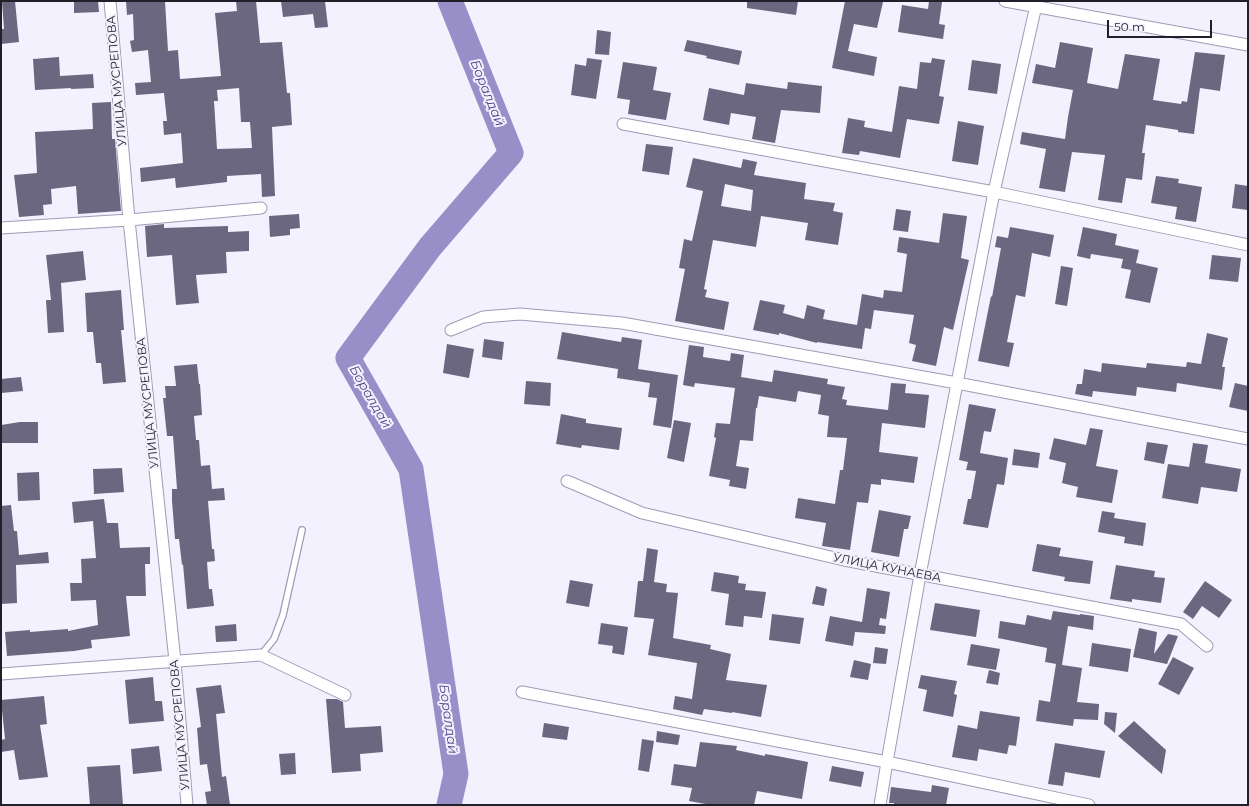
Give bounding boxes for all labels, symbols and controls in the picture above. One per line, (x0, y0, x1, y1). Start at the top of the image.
scale bar (1109, 12, 1214, 38)
street label: УЛИЦА МУСРЕПОВА (104, 15, 130, 147)
text: 50 m (1114, 19, 1145, 34)
water label: Боралдай (467, 58, 507, 128)
street label: УЛИЦА МУСРЕПОВА (134, 337, 162, 469)
water label: Боралдай (346, 363, 394, 431)
street label: УЛИЦА КУНАЕВА (832, 550, 942, 586)
street label: УЛИЦА МУСРЕПОВА (167, 659, 193, 791)
water label: Боралдай (435, 683, 461, 755)

